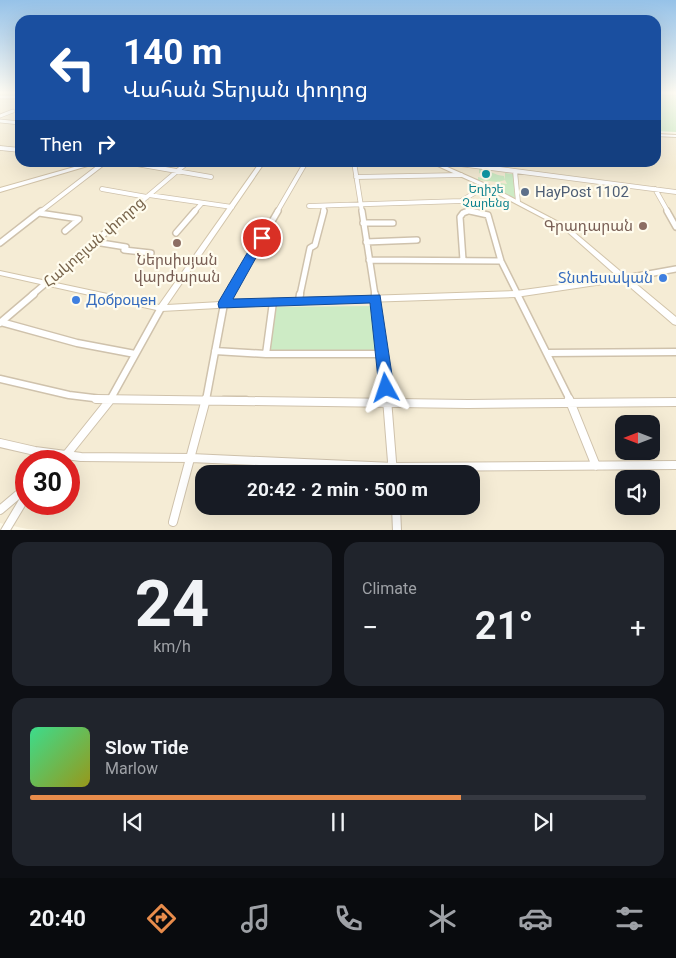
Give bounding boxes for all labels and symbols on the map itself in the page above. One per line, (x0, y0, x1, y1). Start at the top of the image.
marker: Եղիշե Չարենց (480, 168, 492, 180)
place label: Եղիշե Չարենց (462, 182, 510, 210)
place label: HayPost 1102 (535, 183, 629, 201)
marker: HayPost 1102 (519, 186, 531, 198)
street label: Հակոբյան փողոց (40, 193, 148, 291)
pin (241, 217, 283, 259)
place label: Գրադարան (544, 217, 633, 235)
marker: Գրադարան (637, 220, 649, 232)
marker: Ներսիսյան վարժարան (171, 237, 183, 249)
place label: Ներսիսյան վարժարան (134, 251, 220, 286)
place label: Տնտեսական (558, 269, 653, 287)
marker: Տնտեսական (657, 272, 669, 284)
place label: Доброцен (86, 291, 156, 309)
marker: Доброцен (70, 294, 82, 306)
position arrow (359, 361, 411, 413)
north arrow (615, 415, 660, 460)
speed limit sign: 30 (15, 450, 80, 515)

